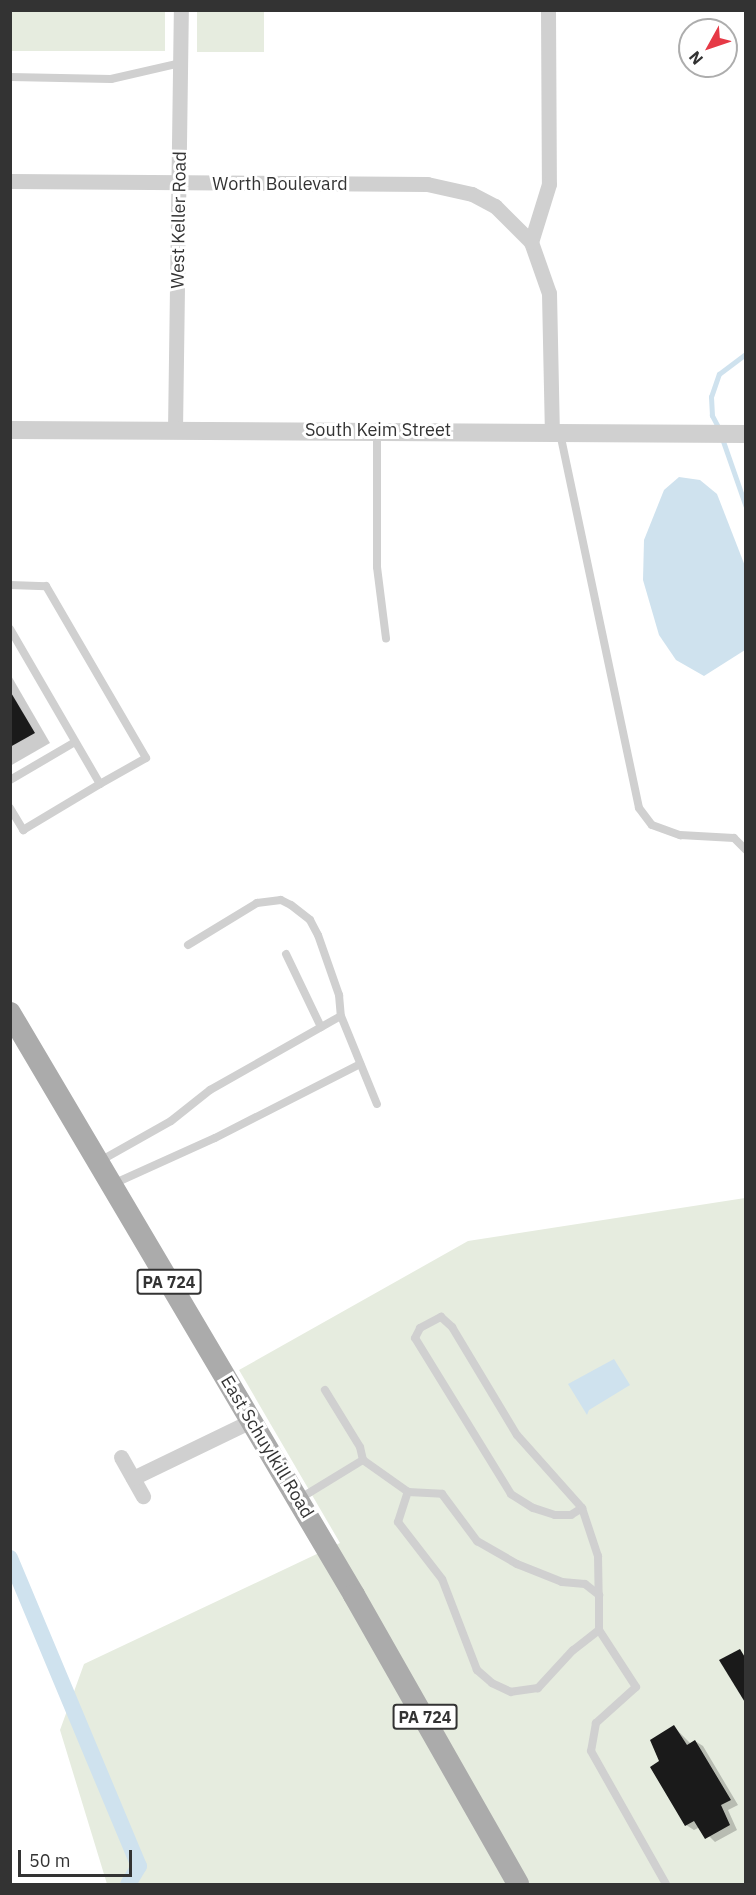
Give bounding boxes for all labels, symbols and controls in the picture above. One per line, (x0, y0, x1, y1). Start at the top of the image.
north arrow (678, 18, 738, 78)
text: N (684, 47, 707, 69)
street label: West Keller Road (167, 151, 191, 289)
street label: Worth Boulevard (212, 173, 348, 195)
street label: South Keim Street (305, 419, 451, 441)
road number: PA 724 (136, 1269, 202, 1295)
street label: East Schuylkill Road (216, 1372, 318, 1522)
road number: PA 724 (392, 1704, 458, 1730)
scale bar (21, 1838, 135, 1876)
text: 50 m (29, 1849, 71, 1872)

